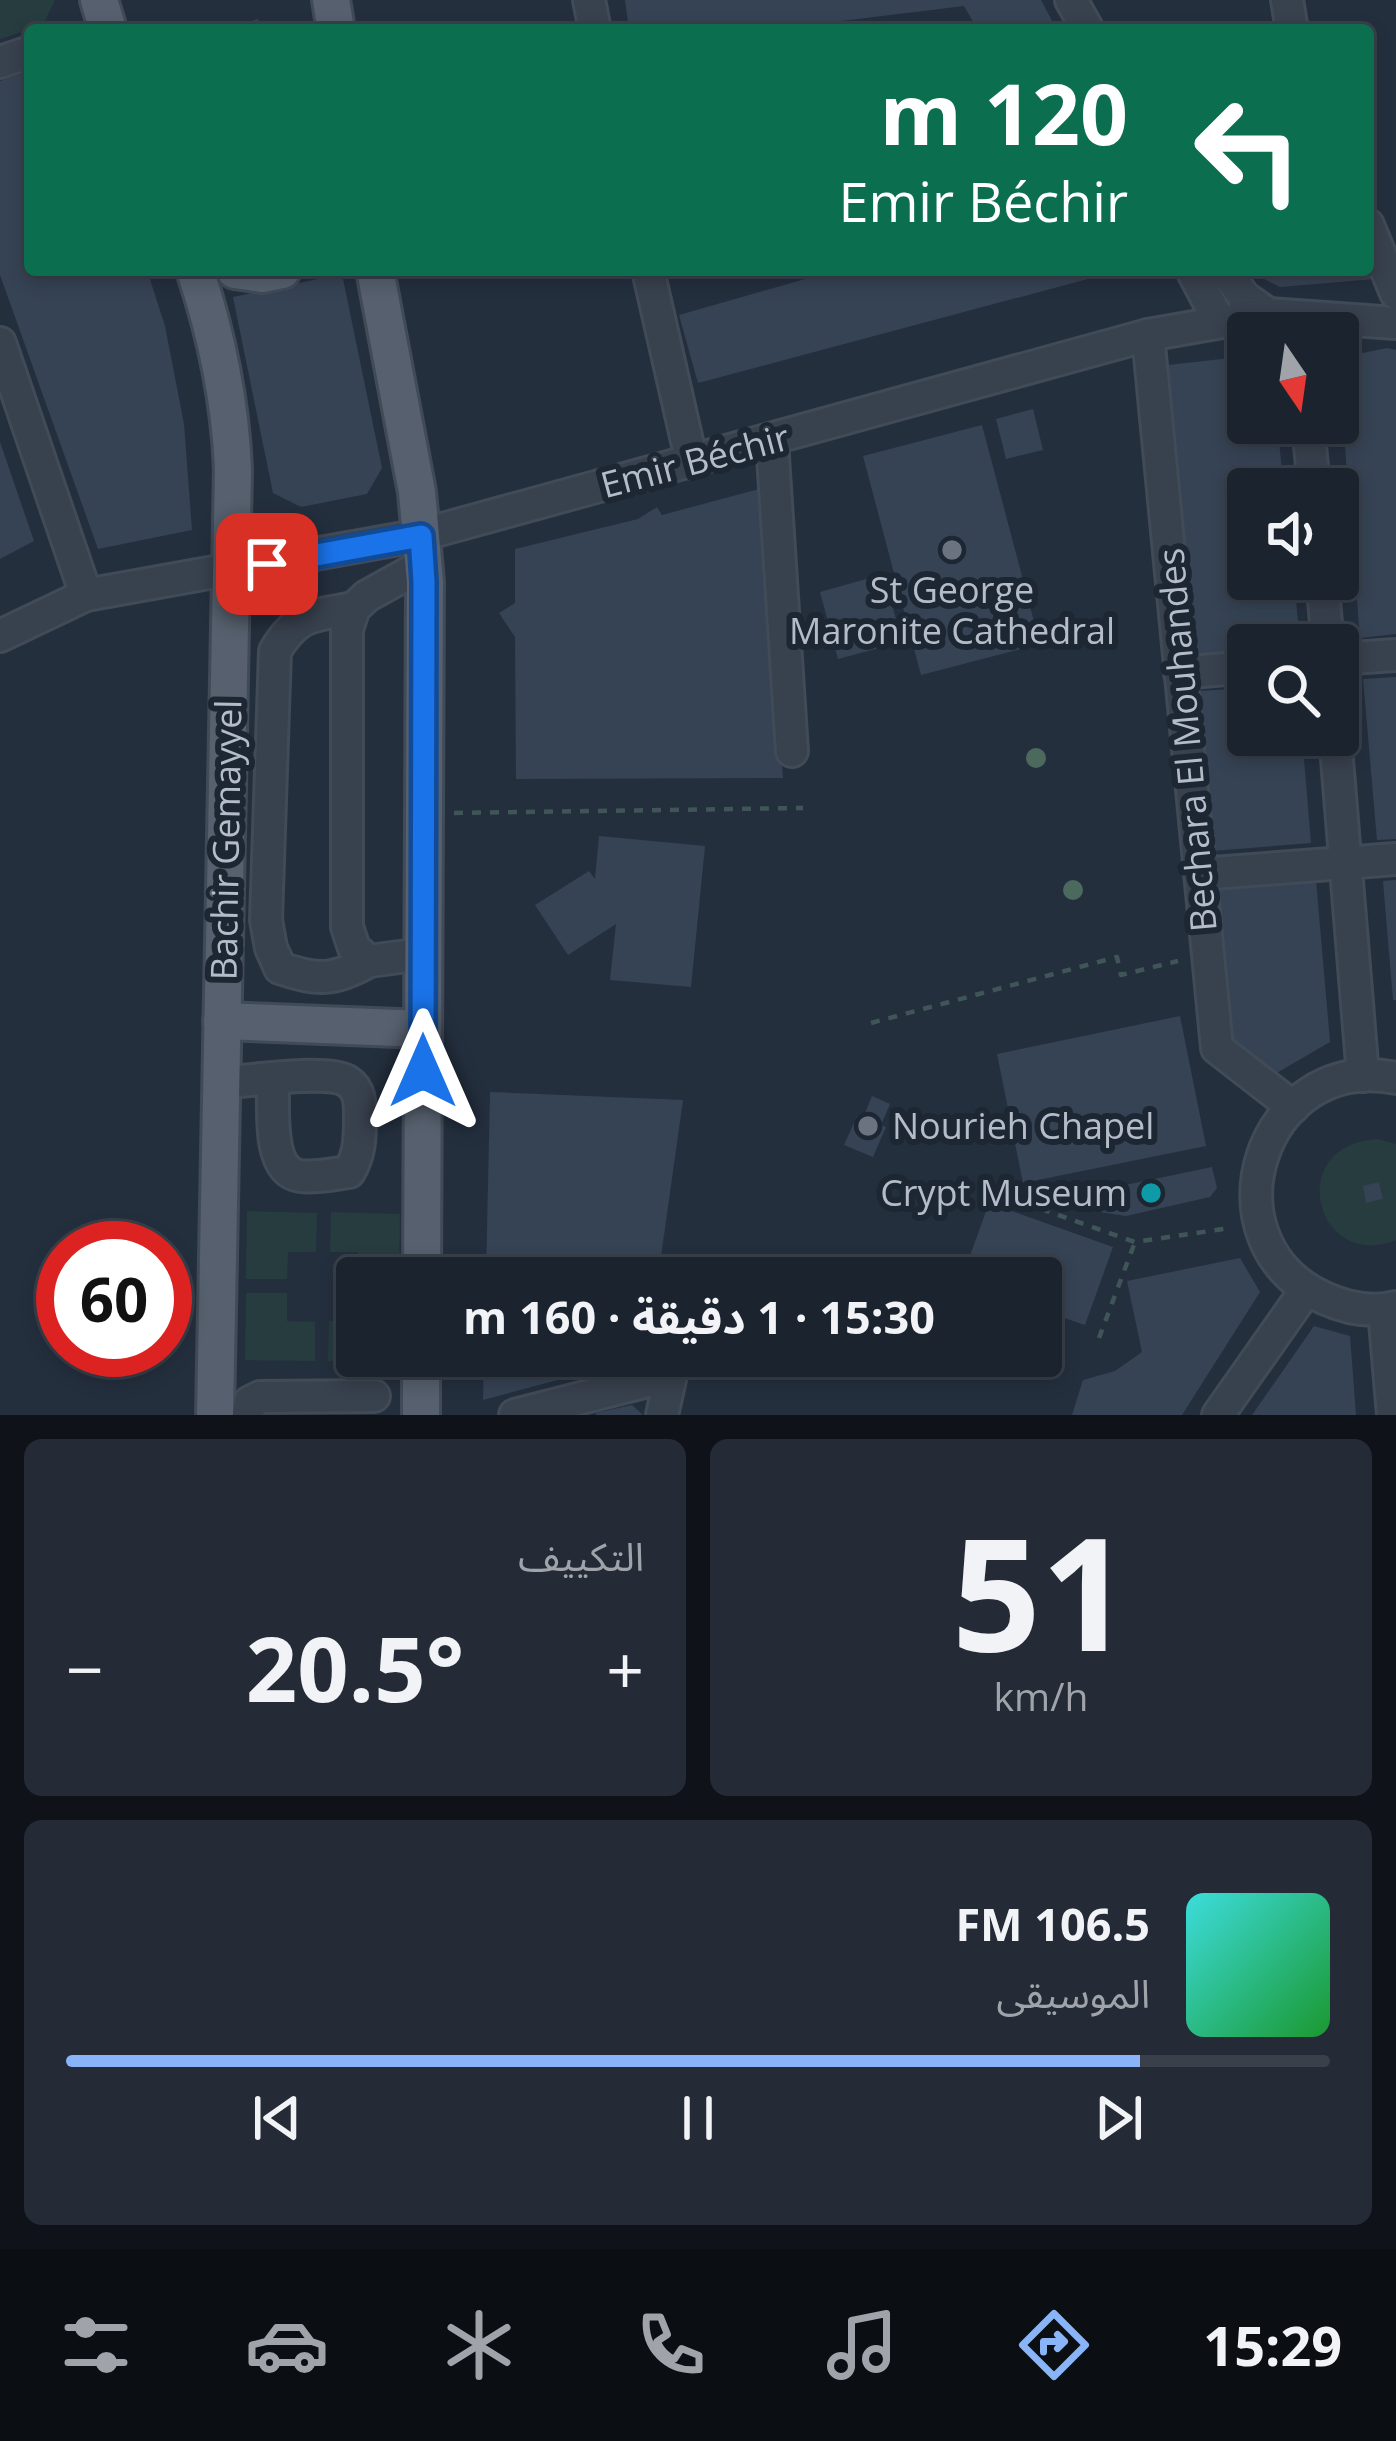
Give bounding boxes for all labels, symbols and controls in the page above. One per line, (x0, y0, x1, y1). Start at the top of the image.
text: 120 m (880, 55, 1128, 170)
icon: left (1170, 72, 1326, 228)
text: Emir Béchir (838, 164, 1128, 238)
north arrow (1227, 312, 1359, 444)
map controls (1227, 312, 1359, 756)
street label: Emir Béchir (595, 412, 795, 509)
button: sound (1227, 468, 1359, 600)
pin (216, 513, 318, 615)
icon: arrive (234, 531, 300, 597)
marker: St George Maronite Cathedral (939, 537, 965, 563)
street label: Bechara El Mouhandes (1145, 546, 1228, 934)
place label: St George Maronite Cathedral (789, 565, 1115, 655)
button: search (1227, 624, 1359, 756)
street label: Bachir Gemayyel (199, 699, 252, 981)
position arrow (360, 1008, 486, 1134)
place label: Nourieh Chapel (892, 1101, 1154, 1150)
marker: Nourieh Chapel (855, 1113, 881, 1139)
place label: Crypt Museum (880, 1168, 1127, 1217)
marker: Crypt Museum (1138, 1180, 1164, 1206)
speed limit sign: 60 (36, 1221, 192, 1377)
text: 15:30 · 1 دقيقة · 160 m (463, 1286, 935, 1347)
text: 51 (952, 1484, 1130, 1697)
text: التكييف (518, 1529, 644, 1582)
text: 20.5° (246, 1606, 464, 1728)
text: − (66, 1623, 104, 1713)
text: + (606, 1623, 644, 1713)
text: km/h (994, 1669, 1088, 1722)
text: 106.5 FM (955, 1893, 1150, 1954)
text: الموسيقى (996, 1966, 1150, 2019)
icon: previous (244, 2085, 310, 2151)
icon: pause (665, 2085, 731, 2151)
icon: next (1086, 2085, 1152, 2151)
icon: filters (54, 2303, 138, 2387)
icon: car (245, 2303, 329, 2387)
icon: climate (437, 2303, 521, 2387)
icon: phone (629, 2303, 713, 2387)
icon: music (820, 2303, 904, 2387)
icon: directions (1012, 2303, 1096, 2387)
text: 15:29 (1203, 2308, 1342, 2382)

